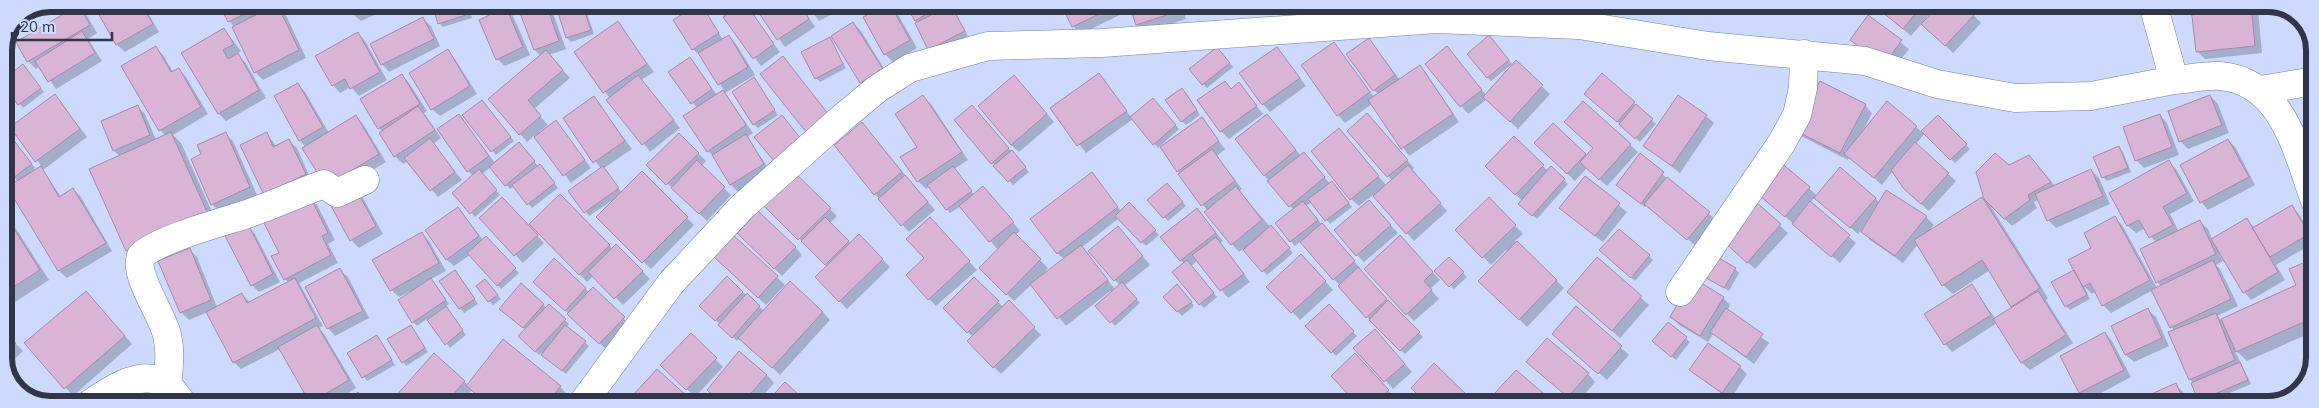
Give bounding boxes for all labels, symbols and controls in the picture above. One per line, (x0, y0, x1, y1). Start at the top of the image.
scale bar (12, 10, 112, 42)
text: 20 m (20, 17, 55, 36)

